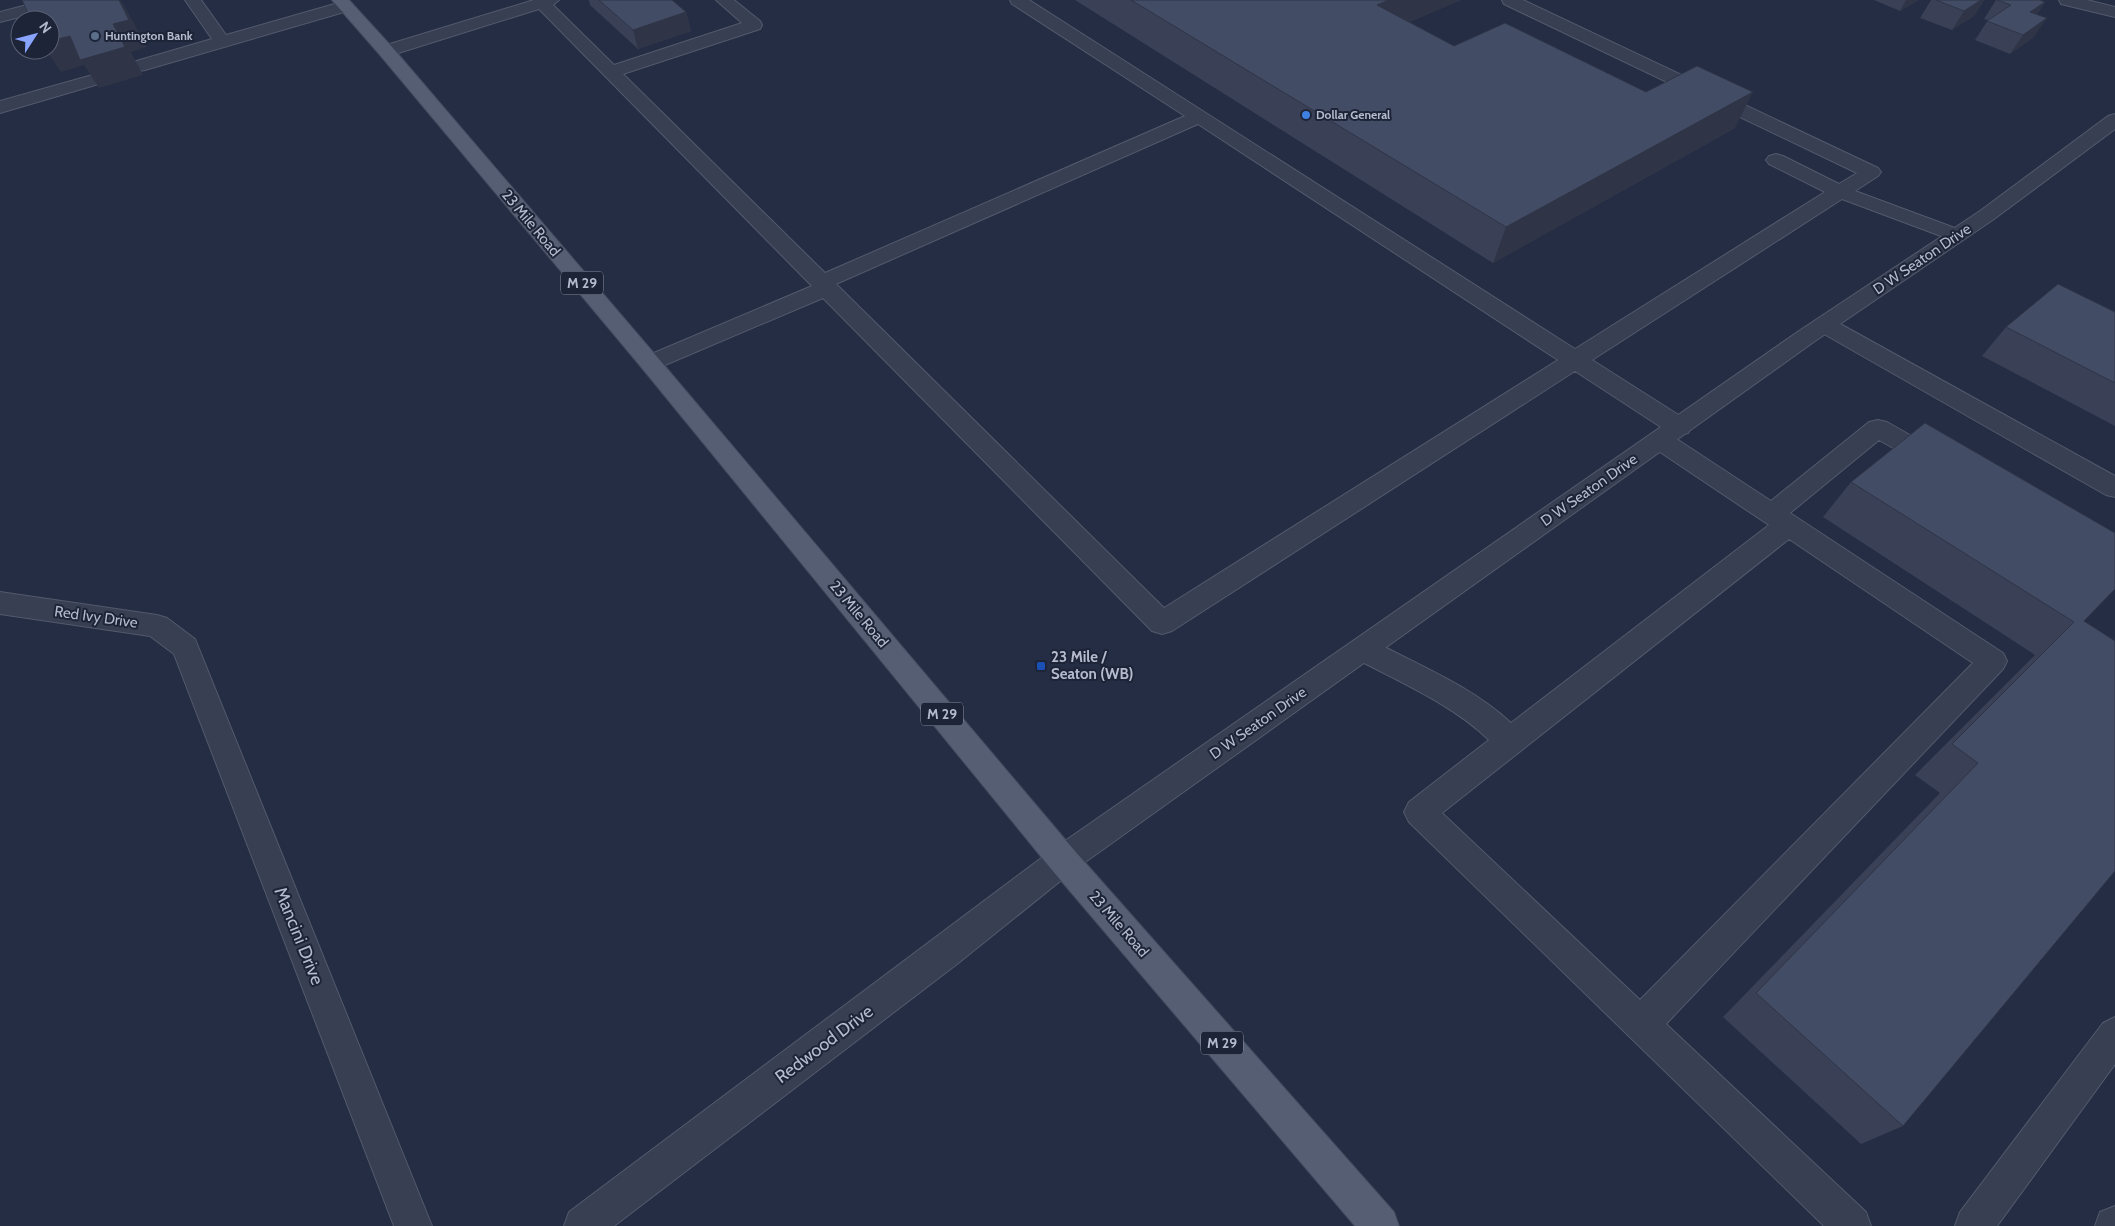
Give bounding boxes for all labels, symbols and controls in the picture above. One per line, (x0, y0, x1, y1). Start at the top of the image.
north arrow (10, 10, 60, 60)
text: N (35, 18, 56, 37)
place label: Huntington Bank (105, 28, 193, 43)
marker: Huntington Bank (89, 30, 101, 42)
place label: Dollar General (1316, 107, 1390, 122)
marker: Dollar General (1300, 109, 1312, 121)
street label: 23 Mile Road (498, 186, 564, 260)
street label: D W Seaton Drive (1870, 219, 1975, 298)
road number: M 29 (561, 272, 603, 294)
street label: D W Seaton Drive (1537, 450, 1641, 530)
street label: 23 Mile Road (826, 577, 892, 651)
street label: Red Ivy Drive (53, 602, 139, 632)
place label: 23 Mile / Seaton (WB) (1051, 648, 1134, 683)
marker: 23 Mile / Seaton (WB) (1035, 660, 1047, 672)
street label: D W Seaton Drive (1206, 683, 1310, 763)
road number: M 29 (921, 702, 963, 726)
street label: Mancini Drive (269, 884, 329, 988)
street label: 23 Mile Road (1085, 887, 1153, 961)
street label: Redwood Drive (771, 1000, 877, 1088)
road number: M 29 (1201, 1032, 1243, 1054)

